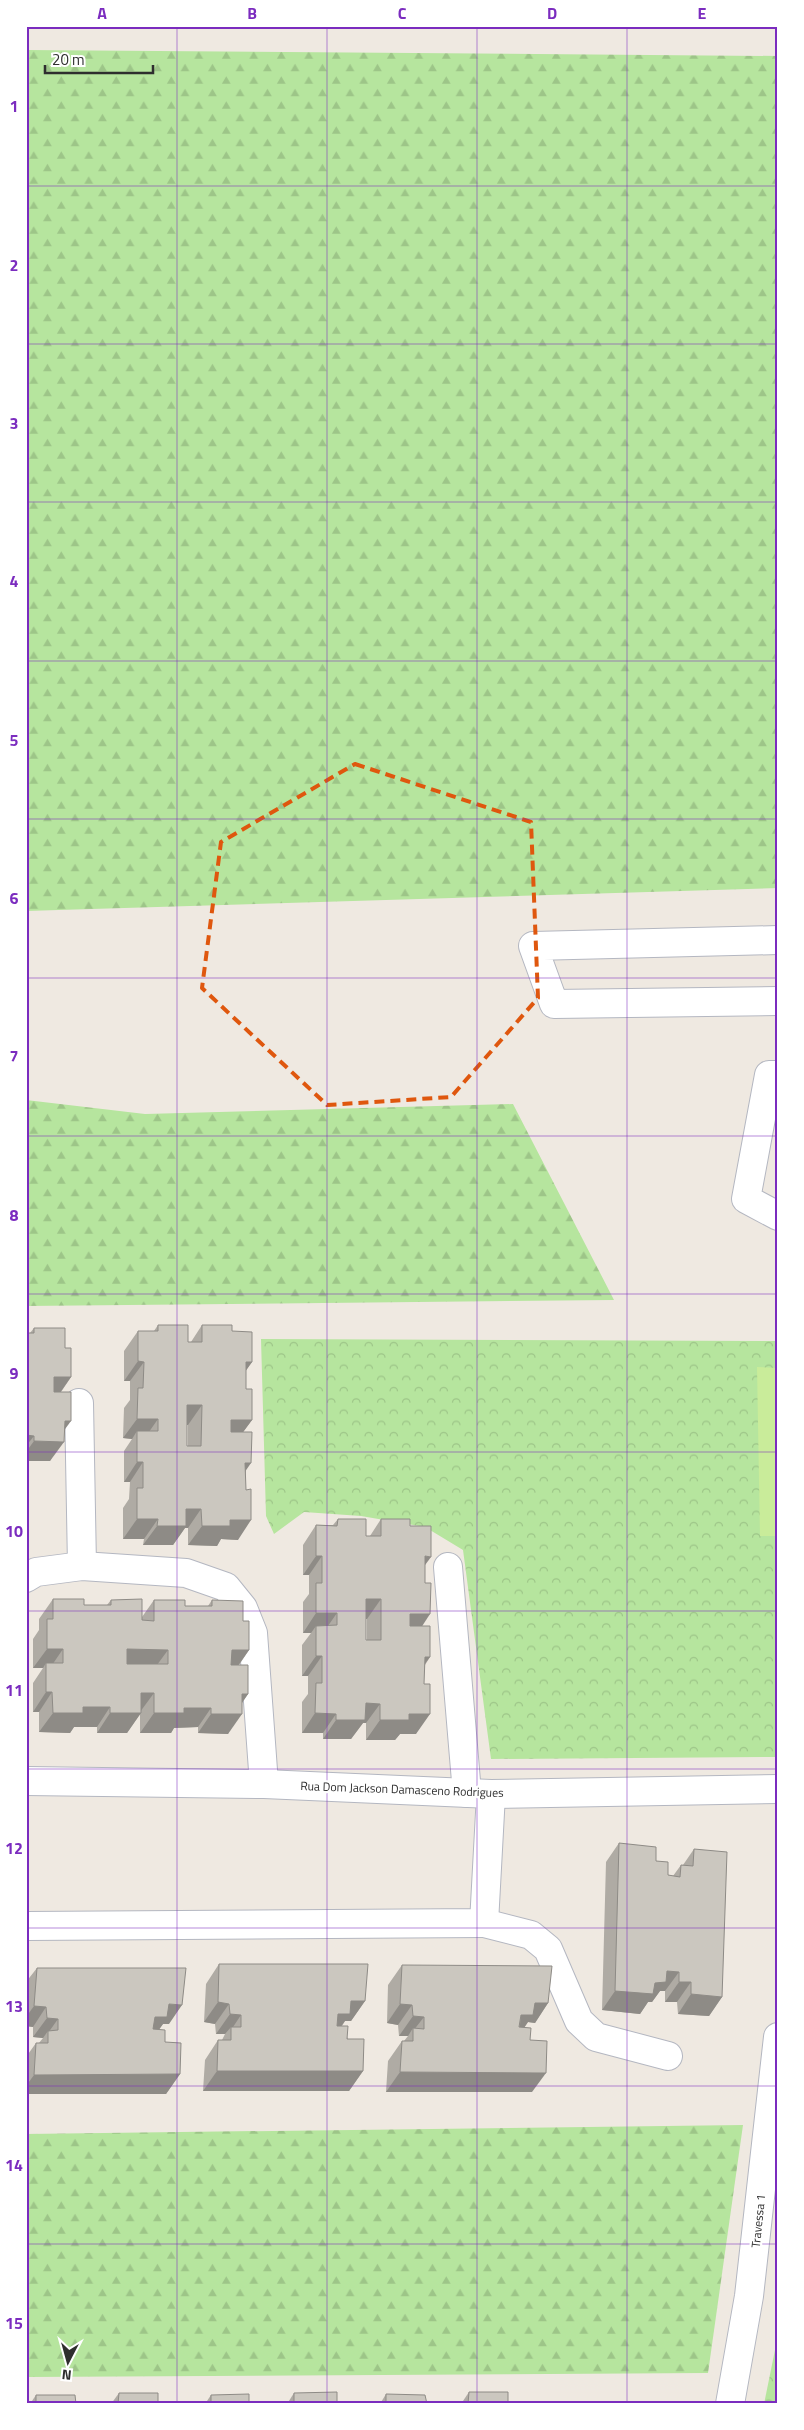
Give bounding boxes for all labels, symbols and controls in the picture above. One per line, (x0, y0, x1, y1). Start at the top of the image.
text: A (97, 1, 107, 25)
text: B (247, 1, 257, 25)
text: C (398, 1, 407, 25)
text: D (547, 1, 557, 25)
text: E (698, 1, 707, 25)
scale bar (45, 42, 152, 74)
text: 20 m (52, 48, 85, 71)
text: 1 (10, 94, 18, 118)
text: 2 (10, 253, 18, 277)
text: 3 (10, 411, 18, 435)
text: 4 (10, 569, 19, 593)
text: 5 (10, 728, 19, 752)
text: 6 (10, 886, 19, 910)
text: 7 (10, 1044, 18, 1068)
text: 8 (10, 1203, 19, 1227)
text: 9 (10, 1361, 19, 1385)
text: 10 (5, 1519, 23, 1543)
text: 11 (5, 1678, 23, 1702)
street label: Rua Dom Jackson Damasceno Rodrigues (300, 1776, 504, 1802)
text: 12 (5, 1836, 23, 1860)
text: 13 (5, 1994, 23, 2018)
text: 14 (5, 2153, 23, 2177)
street label: Travessa 1 (746, 2193, 770, 2249)
text: 15 (5, 2311, 23, 2335)
north arrow (42, 2338, 92, 2388)
text: N (61, 2364, 73, 2386)

